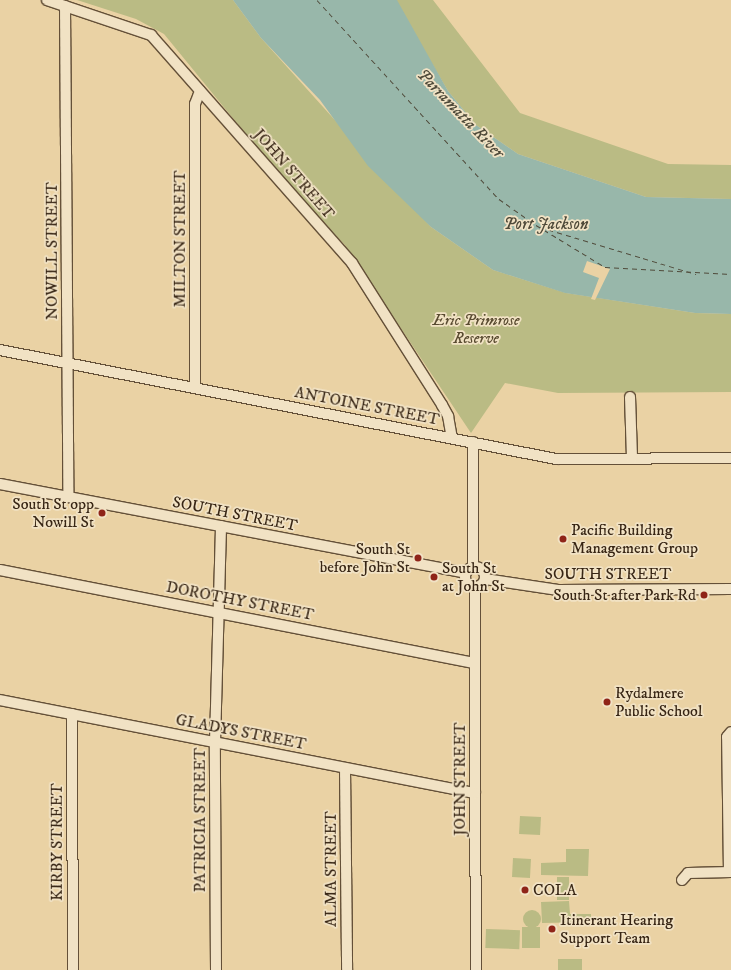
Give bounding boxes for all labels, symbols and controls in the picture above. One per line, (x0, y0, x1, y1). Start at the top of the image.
water label: Parramatta River (412, 65, 508, 163)
street label: JOHN STREET (250, 125, 338, 223)
street label: MILTON STREET (170, 170, 190, 308)
street label: NOWILL STREET (42, 182, 62, 320)
water label: Port Jackson (504, 215, 588, 235)
park label: Eric Primrose Reserve (433, 310, 519, 348)
street label: ANTOINE STREET (293, 383, 441, 429)
street label: SOUTH STREET (171, 492, 299, 536)
place label: South St opp Nowill St (12, 494, 94, 532)
marker: South St opp Nowill St (97, 508, 107, 518)
place label: Pacific Building Management Group (571, 520, 698, 558)
marker: Pacific Building Management Group (558, 534, 568, 544)
place label: South St before John St (320, 539, 410, 577)
marker: South St before John St (413, 553, 423, 563)
place label: South St at John St (442, 558, 505, 596)
street label: SOUTH STREET (545, 564, 671, 584)
marker: South St at John St (429, 572, 439, 582)
street label: DOROTHY STREET (165, 577, 315, 625)
place label: South St after Park Rd (553, 585, 696, 605)
marker: South St after Park Rd (699, 590, 709, 600)
place label: Rydalmere Public School (615, 683, 703, 721)
marker: Rydalmere Public School (602, 697, 612, 707)
street label: GLADYS STREET (174, 710, 308, 754)
street label: JOHN STREET (450, 722, 470, 836)
street label: PATRICIA STREET (190, 748, 210, 892)
street label: KIRBY STREET (47, 783, 67, 901)
street label: ALMA STREET (321, 811, 341, 927)
place label: COLA (533, 880, 577, 900)
marker: COLA (520, 885, 530, 895)
place label: Itinerant Hearing Support Team (560, 910, 673, 948)
marker: Itinerant Hearing Support Team (547, 924, 557, 934)

